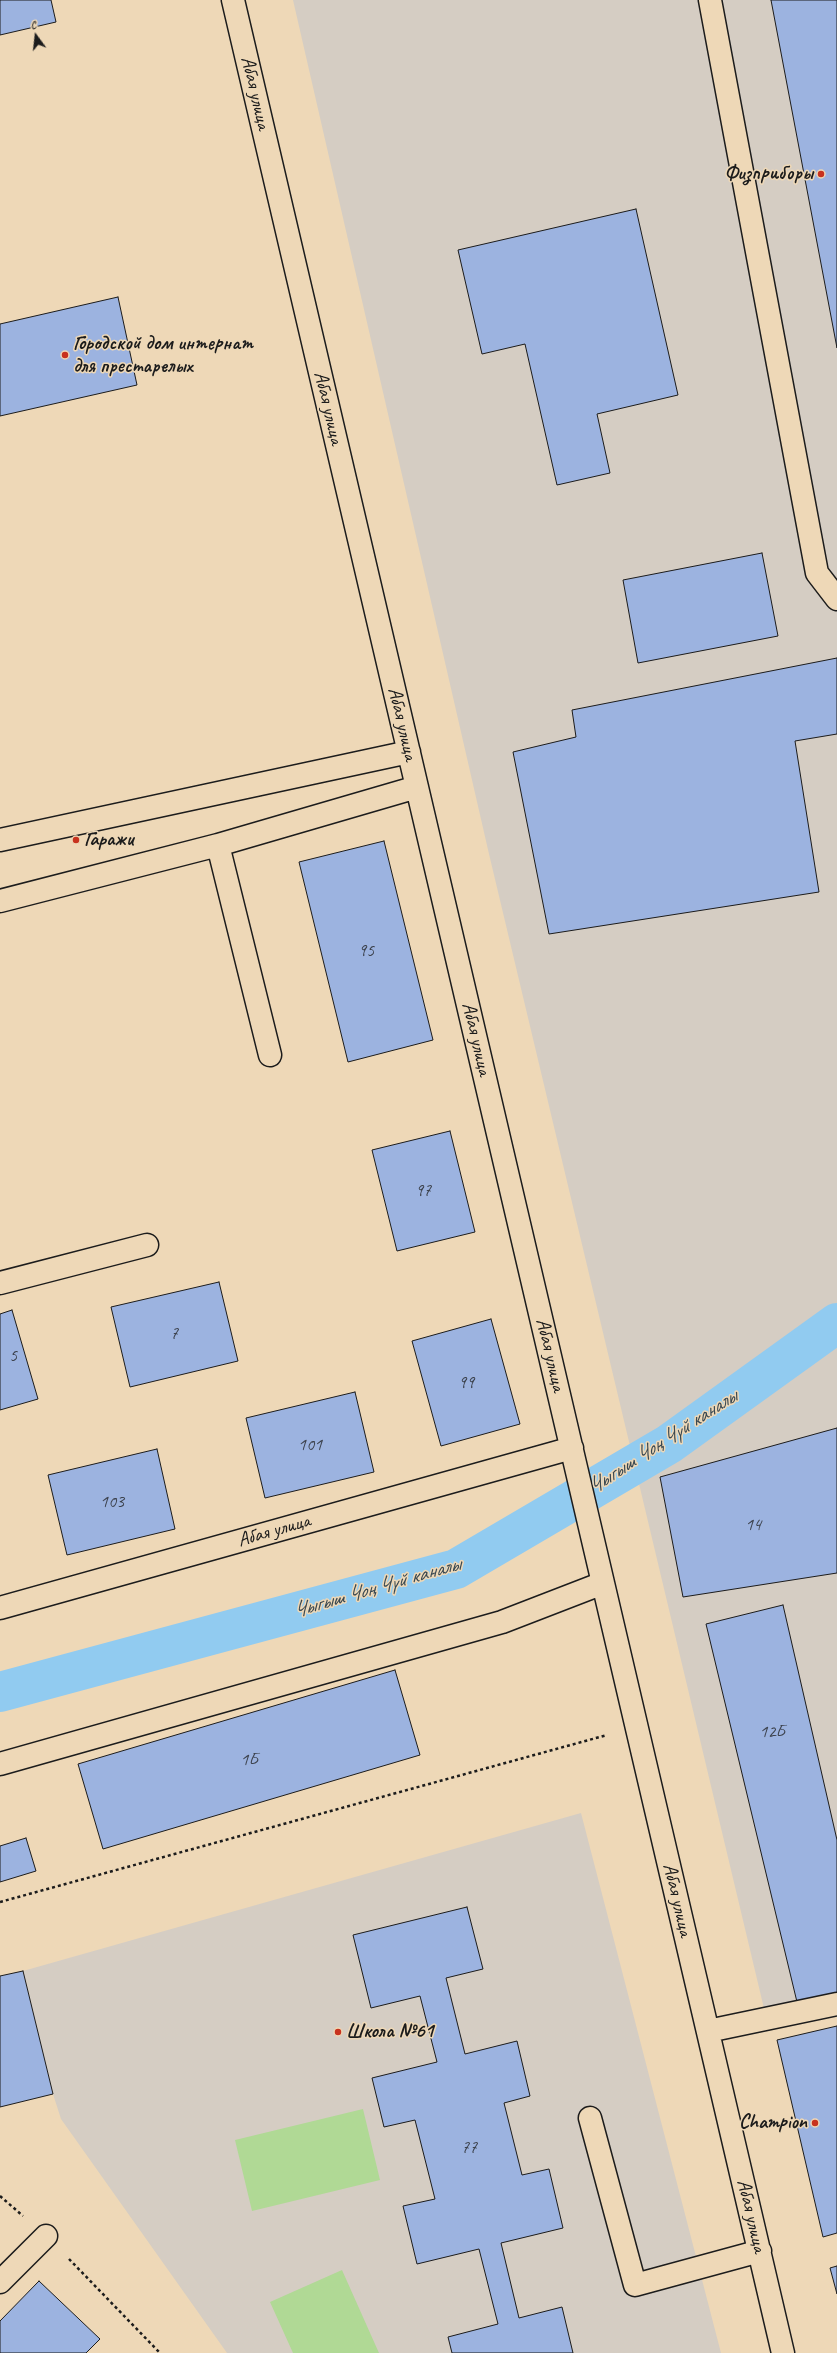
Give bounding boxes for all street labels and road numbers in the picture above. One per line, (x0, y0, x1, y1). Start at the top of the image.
street label: Абая улица (235, 54, 275, 132)
street label: Абая улица (308, 369, 348, 447)
street label: Абая улица (382, 685, 422, 763)
street label: Абая улица (456, 1000, 496, 1078)
street label: Абая улица (530, 1316, 570, 1394)
street label: Абая улица (235, 1509, 313, 1553)
street label: Абая улица (657, 1861, 697, 1939)
street label: Абая улица (731, 2177, 771, 2255)

